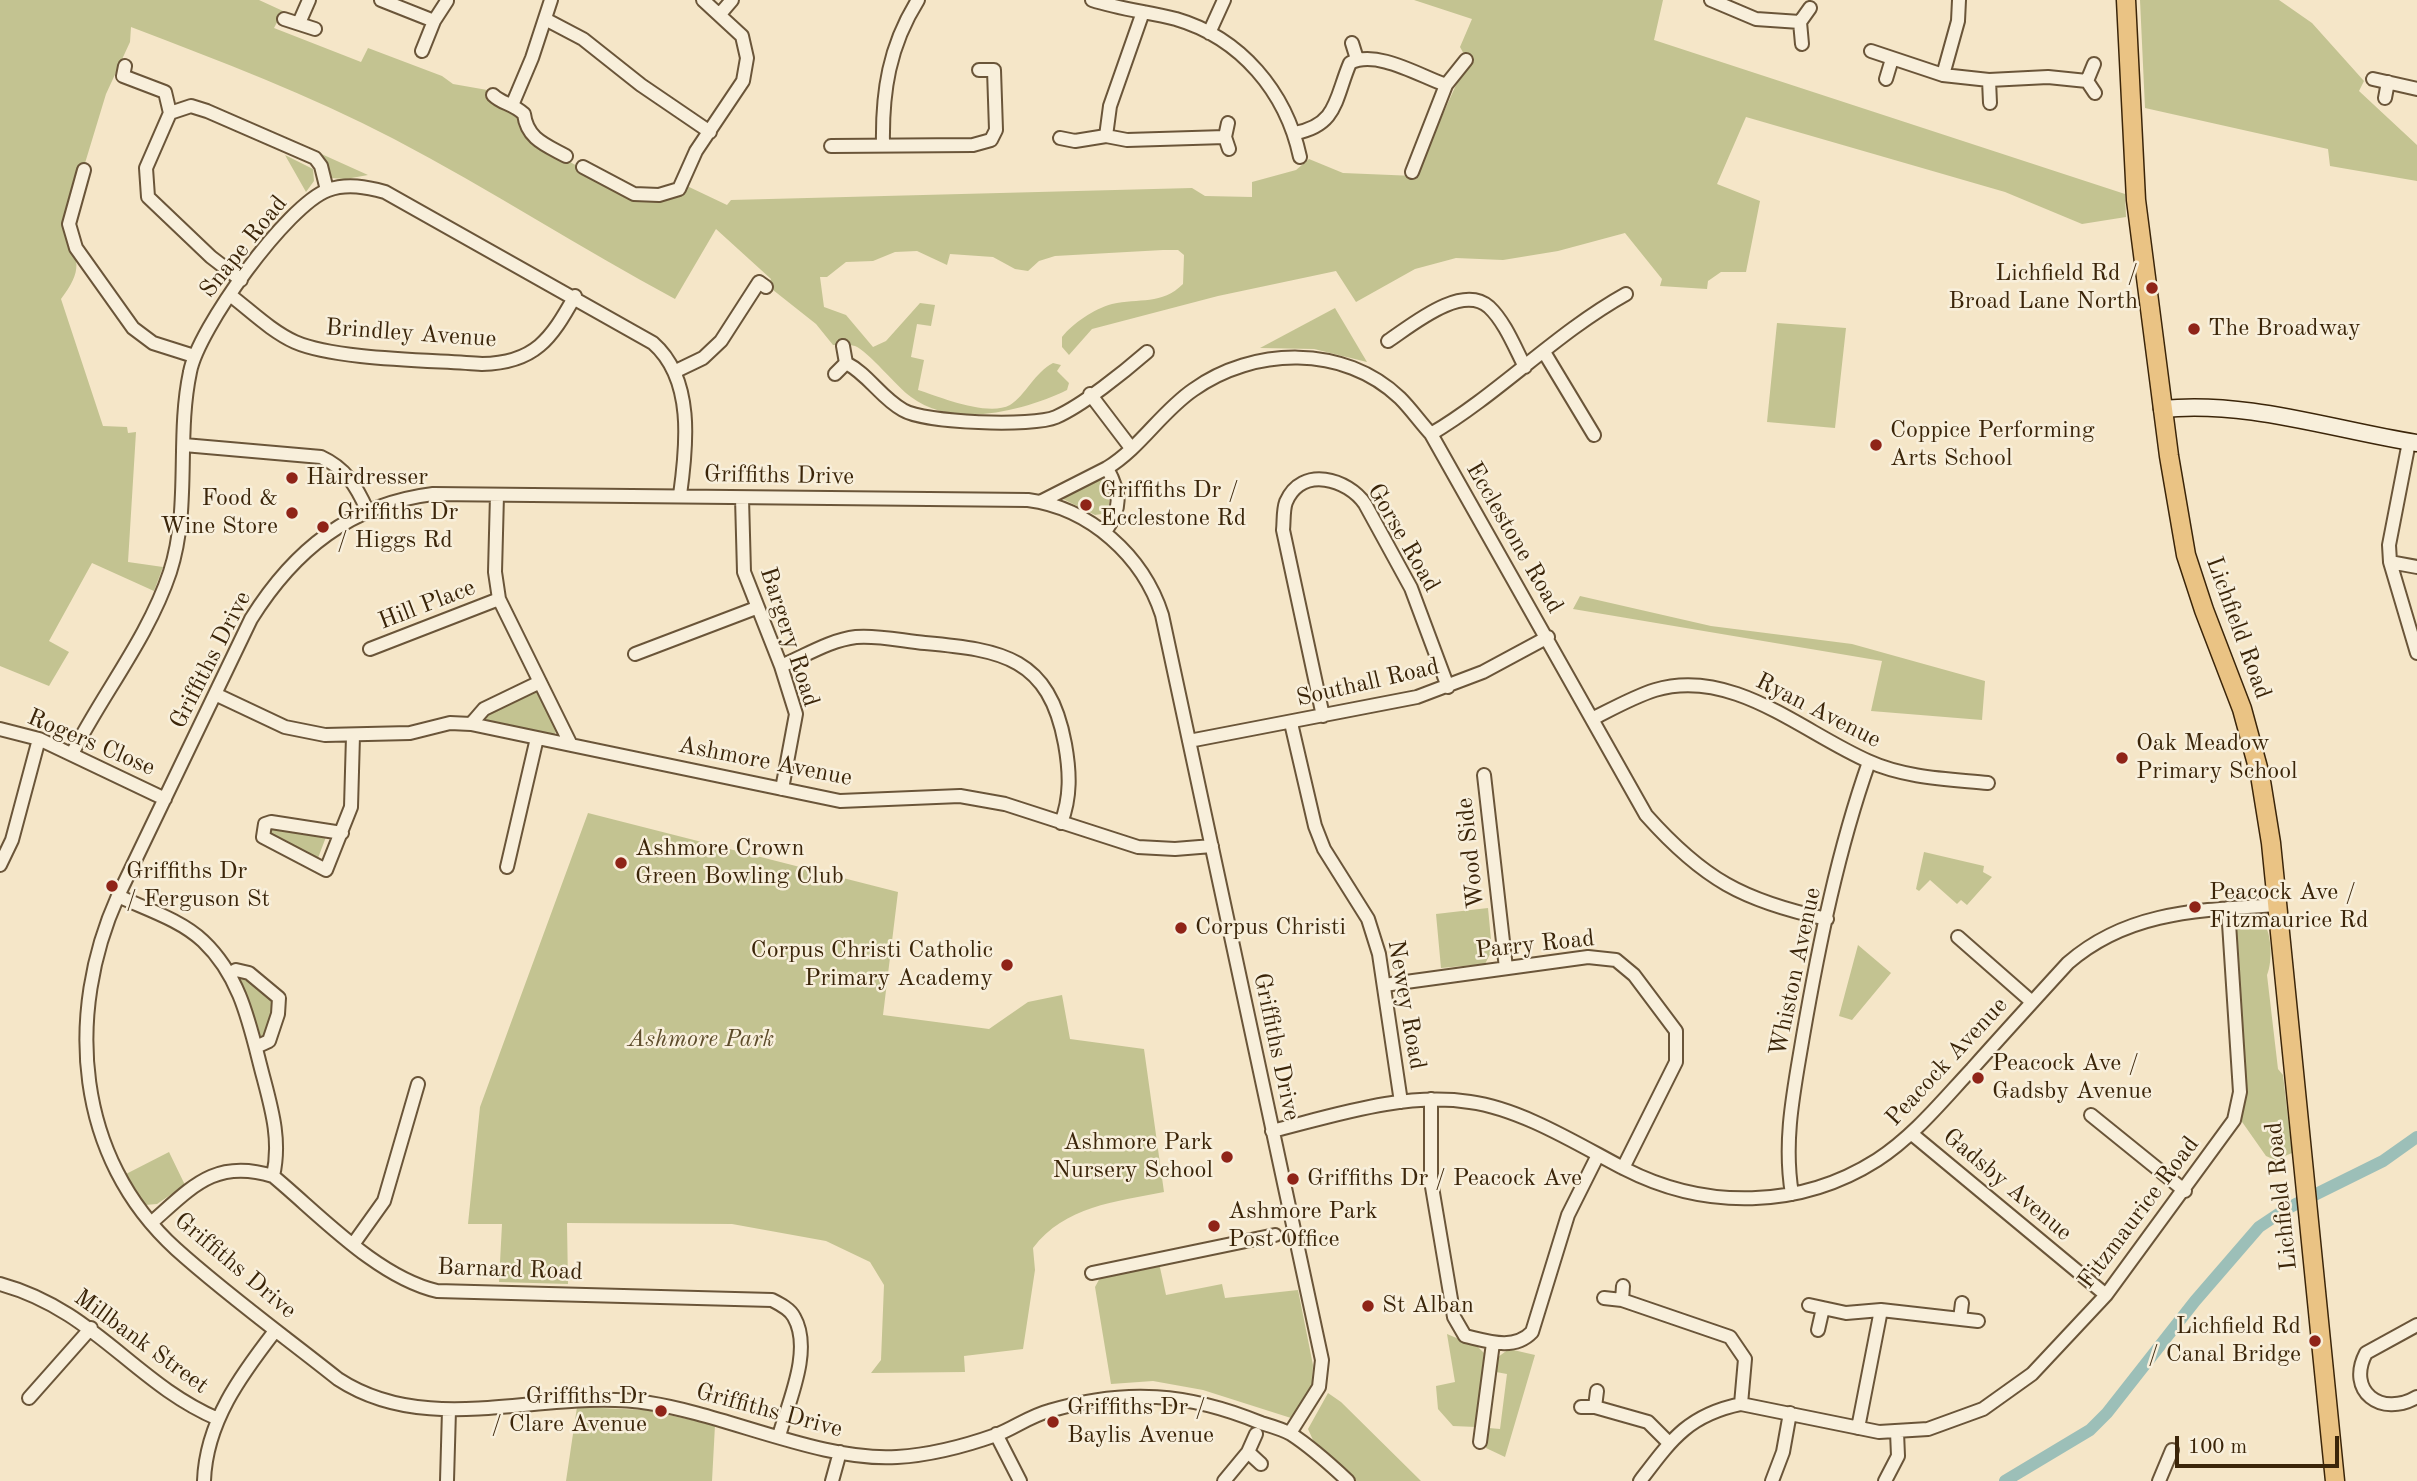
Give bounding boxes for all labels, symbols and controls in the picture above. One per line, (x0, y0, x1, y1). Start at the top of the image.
street label: Snape Road (194, 190, 294, 304)
place label: Lichfield Rd / Broad Lane North (1948, 260, 2138, 316)
marker: Lichfield Rd / Broad Lane North (2144, 280, 2160, 296)
street label: Brindley Avenue (324, 314, 498, 354)
place label: The Broadway (2208, 315, 2361, 343)
marker: The Broadway (2186, 321, 2202, 337)
place label: Coppice Performing Arts School (1890, 417, 2095, 473)
marker: Coppice Performing Arts School (1868, 437, 1884, 453)
street label: Ecclestone Road (1459, 457, 1569, 619)
street label: Griffiths Drive (704, 460, 854, 492)
place label: Hairdresser (306, 464, 428, 492)
marker: Hairdresser (284, 470, 300, 486)
place label: Griffiths Dr / Ecclestone Rd (1100, 477, 1246, 533)
street label: Gorse Road (1360, 479, 1446, 597)
place label: Food & Wine Store (160, 485, 278, 541)
marker: Griffiths Dr / Ecclestone Rd (1078, 497, 1094, 513)
place label: Griffiths Dr / Higgs Rd (337, 499, 458, 555)
marker: Food & Wine Store (284, 505, 300, 521)
marker: Griffiths Dr / Higgs Rd (315, 519, 331, 535)
street label: Lichfield Road (2199, 553, 2277, 703)
street label: Bargery Road (753, 564, 825, 710)
street label: Hill Place (375, 573, 479, 637)
street label: Griffiths Drive (164, 586, 258, 734)
street label: Southall Road (1294, 653, 1442, 713)
street label: Ryan Avenue (1750, 667, 1886, 755)
street label: Rogers Close (23, 703, 159, 783)
place label: Oak Meadow Primary School (2136, 730, 2298, 786)
street label: Ashmore Avenue (676, 731, 854, 793)
marker: Oak Meadow Primary School (2114, 750, 2130, 766)
street label: Wood Side (1451, 796, 1491, 910)
place label: Ashmore Crown Green Bowling Club (635, 835, 844, 891)
marker: Ashmore Crown Green Bowling Club (613, 855, 629, 871)
place label: Griffiths Dr / Ferguson St (126, 858, 270, 914)
marker: Griffiths Dr / Ferguson St (104, 878, 120, 894)
place label: Peacock Ave / Fitzmaurice Rd (2209, 879, 2369, 935)
street label: Whiston Avenue (1764, 885, 1828, 1059)
marker: Peacock Ave / Fitzmaurice Rd (2187, 899, 2203, 915)
place label: Corpus Christi (1195, 914, 1346, 942)
marker: Corpus Christi (1173, 920, 1189, 936)
street label: Parry Road (1474, 924, 1596, 966)
place label: Corpus Christi Catholic Primary Academy (751, 937, 993, 993)
street label: Newey Road (1380, 938, 1432, 1072)
marker: Corpus Christi Catholic Primary Academy (999, 957, 1015, 973)
street label: Griffiths Drive (1246, 970, 1306, 1124)
street label: Peacock Avenue (1880, 991, 2014, 1133)
park label: Ashmore Park (628, 1026, 774, 1054)
place label: Peacock Ave / Gadsby Avenue (1992, 1050, 2152, 1106)
marker: Peacock Ave / Gadsby Avenue (1970, 1070, 1986, 1086)
street label: Lichfield Road (2260, 1120, 2304, 1272)
street label: Gadsby Avenue (1936, 1123, 2078, 1247)
place label: Ashmore Park Nursery School (1052, 1129, 1213, 1185)
street label: Fitzmaurice Road (2072, 1131, 2206, 1295)
marker: Ashmore Park Nursery School (1219, 1149, 1235, 1165)
place label: Griffiths Dr / Peacock Ave (1307, 1165, 1582, 1193)
marker: Griffiths Dr / Peacock Ave (1285, 1171, 1301, 1187)
place label: Ashmore Park Post Office (1228, 1198, 1378, 1254)
street label: Griffiths Drive (168, 1207, 302, 1325)
marker: Ashmore Park Post Office (1206, 1218, 1222, 1234)
street label: Barnard Road (437, 1253, 583, 1287)
street label: Millbank Street (68, 1283, 214, 1401)
place label: St Alban (1382, 1292, 1474, 1320)
marker: St Alban (1360, 1298, 1376, 1314)
place label: Lichfield Rd / Canal Bridge (2148, 1313, 2301, 1369)
marker: Lichfield Rd / Canal Bridge (2307, 1333, 2323, 1349)
street label: Griffiths Drive (693, 1378, 845, 1444)
place label: Griffiths Dr / Clare Avenue (491, 1383, 647, 1439)
place label: Griffiths Dr / Baylis Avenue (1067, 1394, 1214, 1450)
marker: Griffiths Dr / Clare Avenue (653, 1403, 669, 1419)
marker: Griffiths Dr / Baylis Avenue (1045, 1414, 1061, 1430)
scale bar (2179, 1422, 2344, 1466)
text: 100 m (2188, 1437, 2247, 1458)

